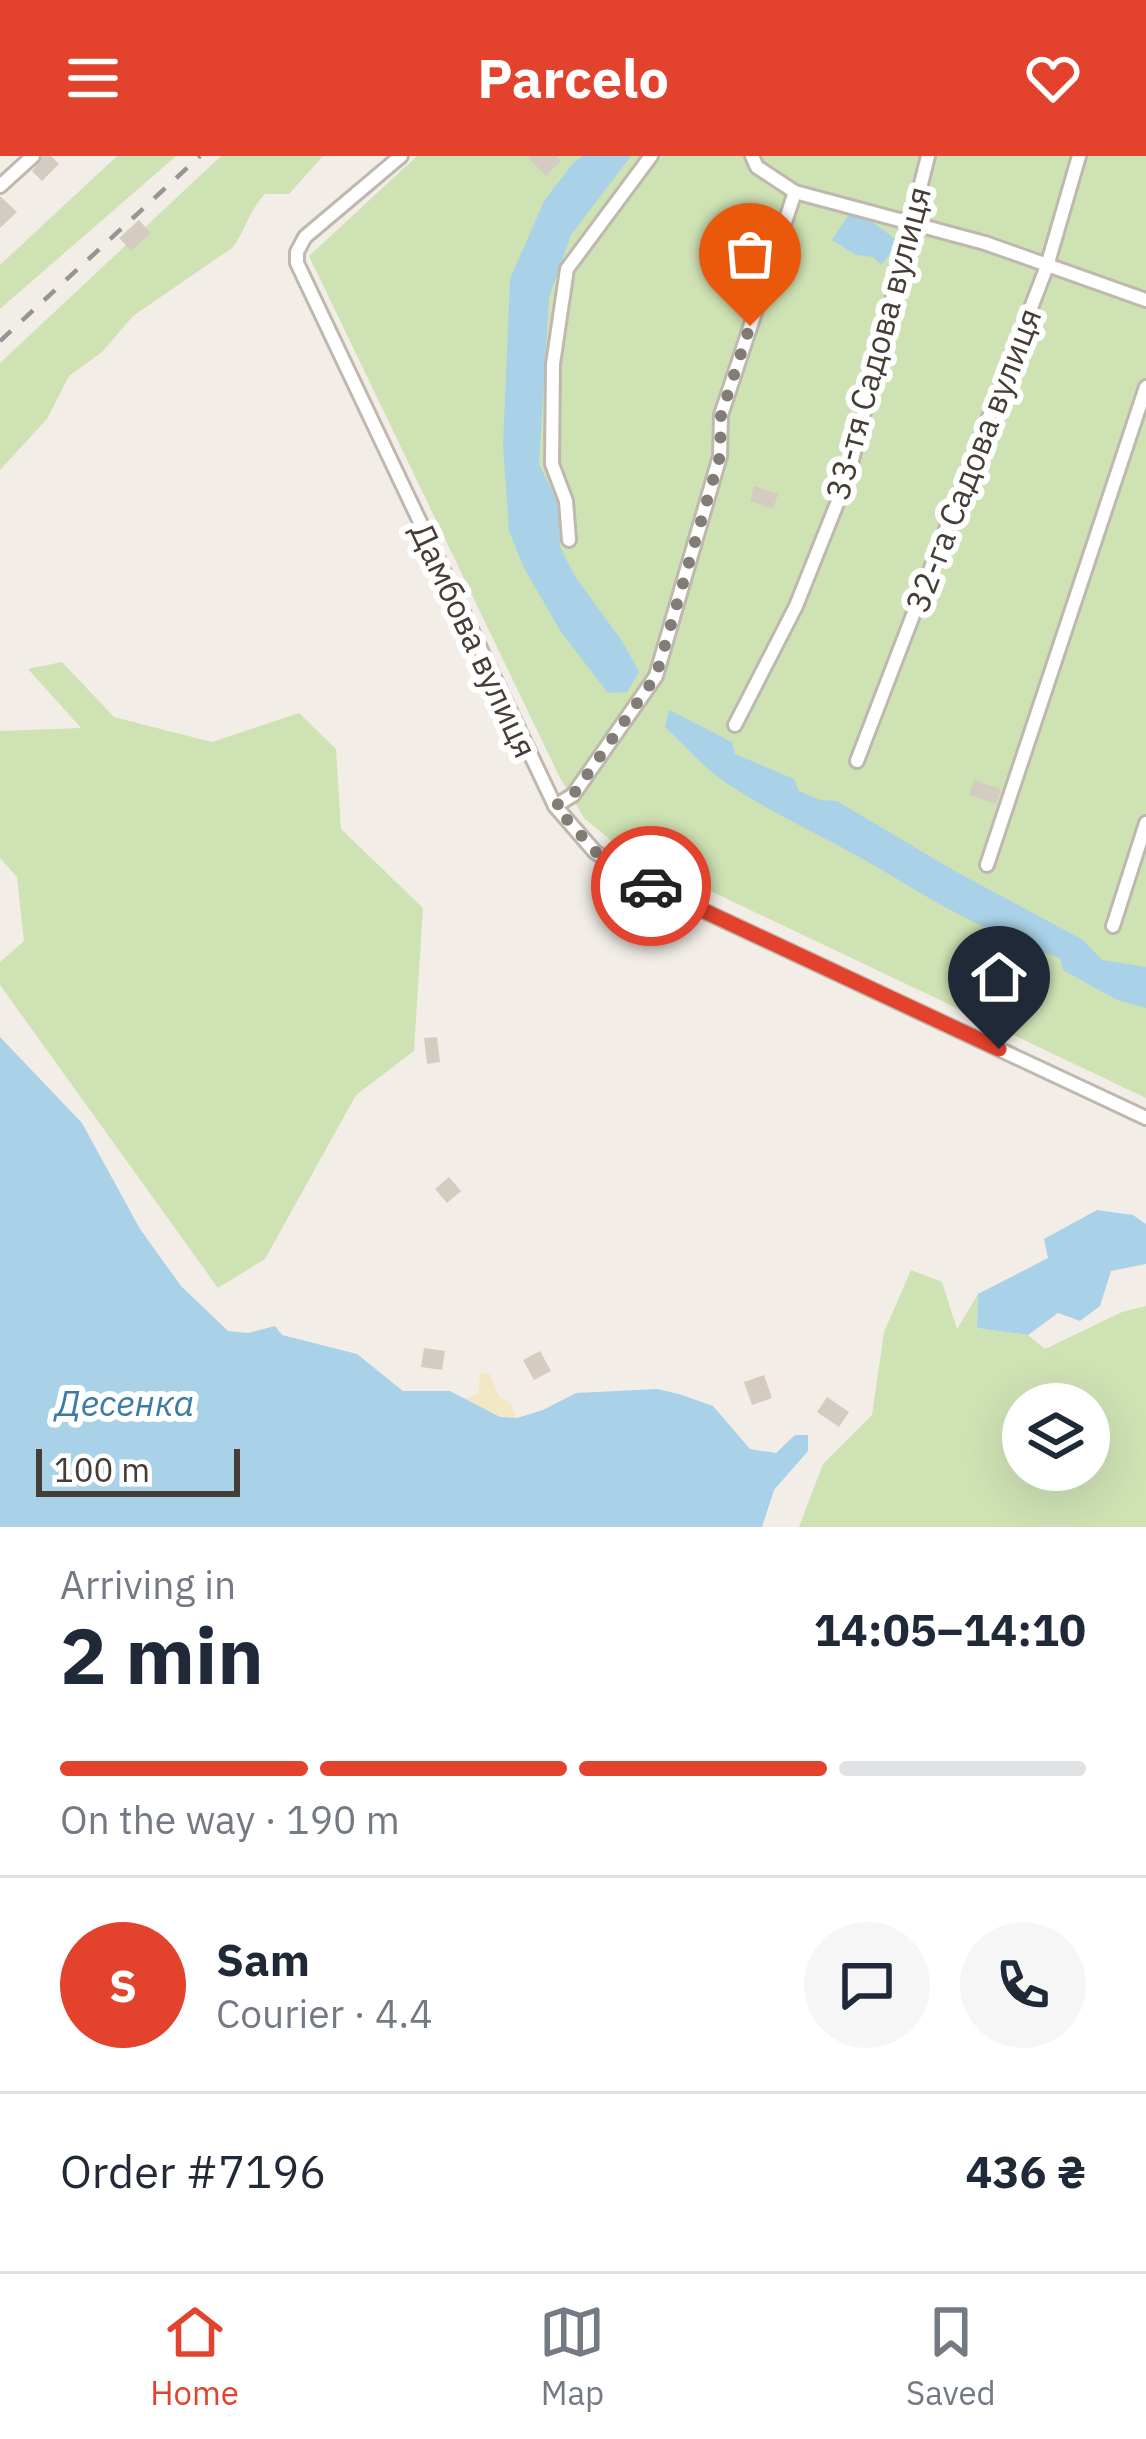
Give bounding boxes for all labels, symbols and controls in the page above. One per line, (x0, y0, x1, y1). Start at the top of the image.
text: Parcelo (477, 43, 669, 113)
icon: menu (60, 45, 126, 111)
icon: heart (1020, 45, 1086, 111)
street label: 33-тя Садова вулиця (815, 181, 940, 504)
pin (699, 203, 801, 326)
icon: bag (717, 221, 783, 287)
street label: 32-га Садова вулиця (895, 302, 1050, 618)
street label: Дамбова вулиця (401, 515, 548, 764)
courier (591, 826, 711, 946)
icon: car (618, 853, 684, 919)
pin (948, 926, 1050, 1049)
icon: home (966, 944, 1032, 1010)
water label: Десенка (53, 1379, 194, 1426)
map controls (1002, 1383, 1110, 1491)
button: layers (1002, 1383, 1110, 1491)
scale bar (36, 1443, 240, 1496)
text: 100 m (54, 1448, 150, 1491)
text: Arriving in (60, 1559, 236, 1610)
text: 14:05–14:10 (814, 1600, 1086, 1658)
text: 2 min (60, 1604, 264, 1705)
text: On the way · 190 m (60, 1794, 400, 1845)
button: chat (804, 1922, 930, 2048)
button: phone (960, 1922, 1086, 2048)
text: Sam (216, 1930, 310, 1988)
text: S (109, 1956, 137, 2014)
text: Courier · 4.4 (216, 1988, 433, 2039)
text: Order #7196 (60, 2142, 326, 2200)
text: 436 ₴ (965, 2142, 1086, 2200)
tab: Home (150, 2299, 239, 2414)
tab: Map (539, 2299, 605, 2414)
tab: Saved (906, 2299, 996, 2414)

